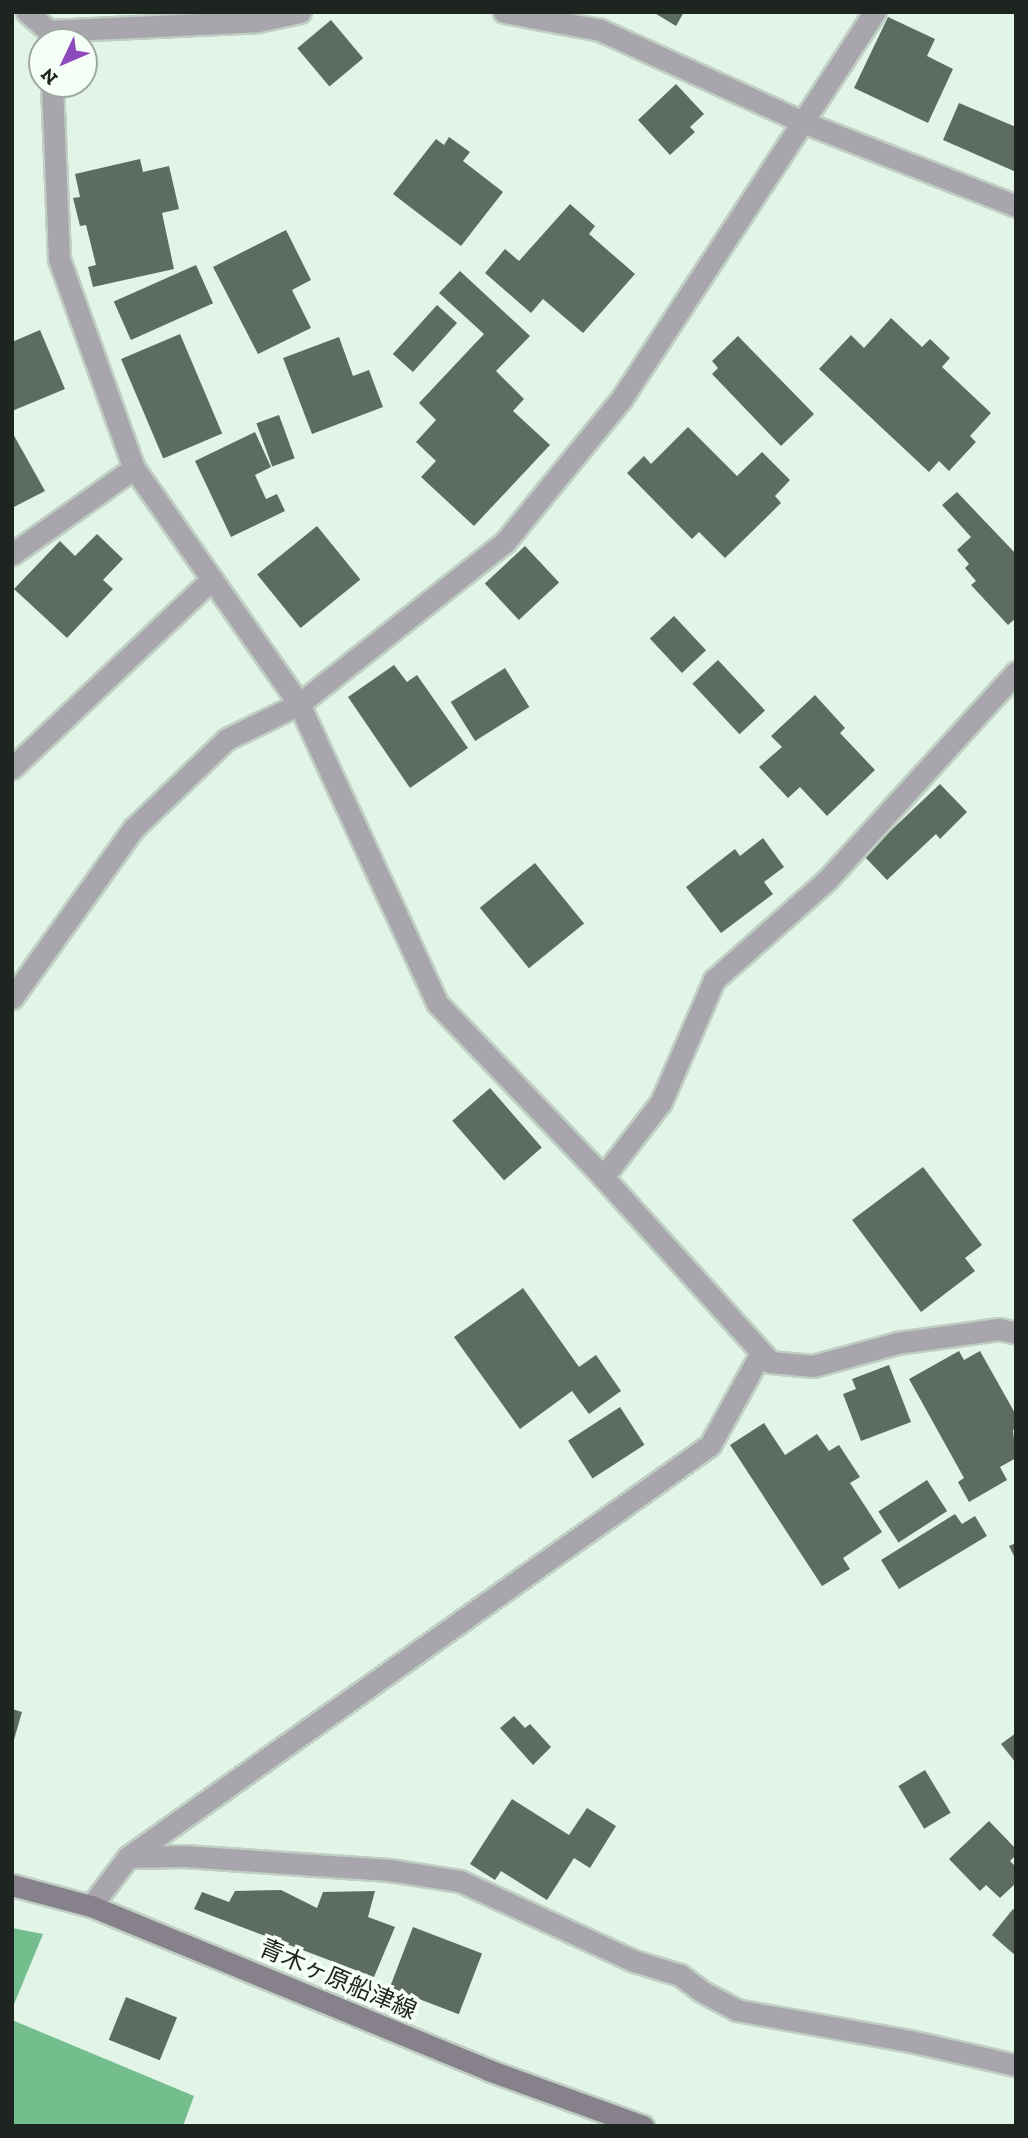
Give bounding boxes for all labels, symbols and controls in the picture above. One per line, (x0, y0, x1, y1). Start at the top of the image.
north arrow (28, 28, 98, 98)
text: N (36, 63, 62, 90)
street label: 青木ヶ原船津線 (255, 1933, 421, 2025)

